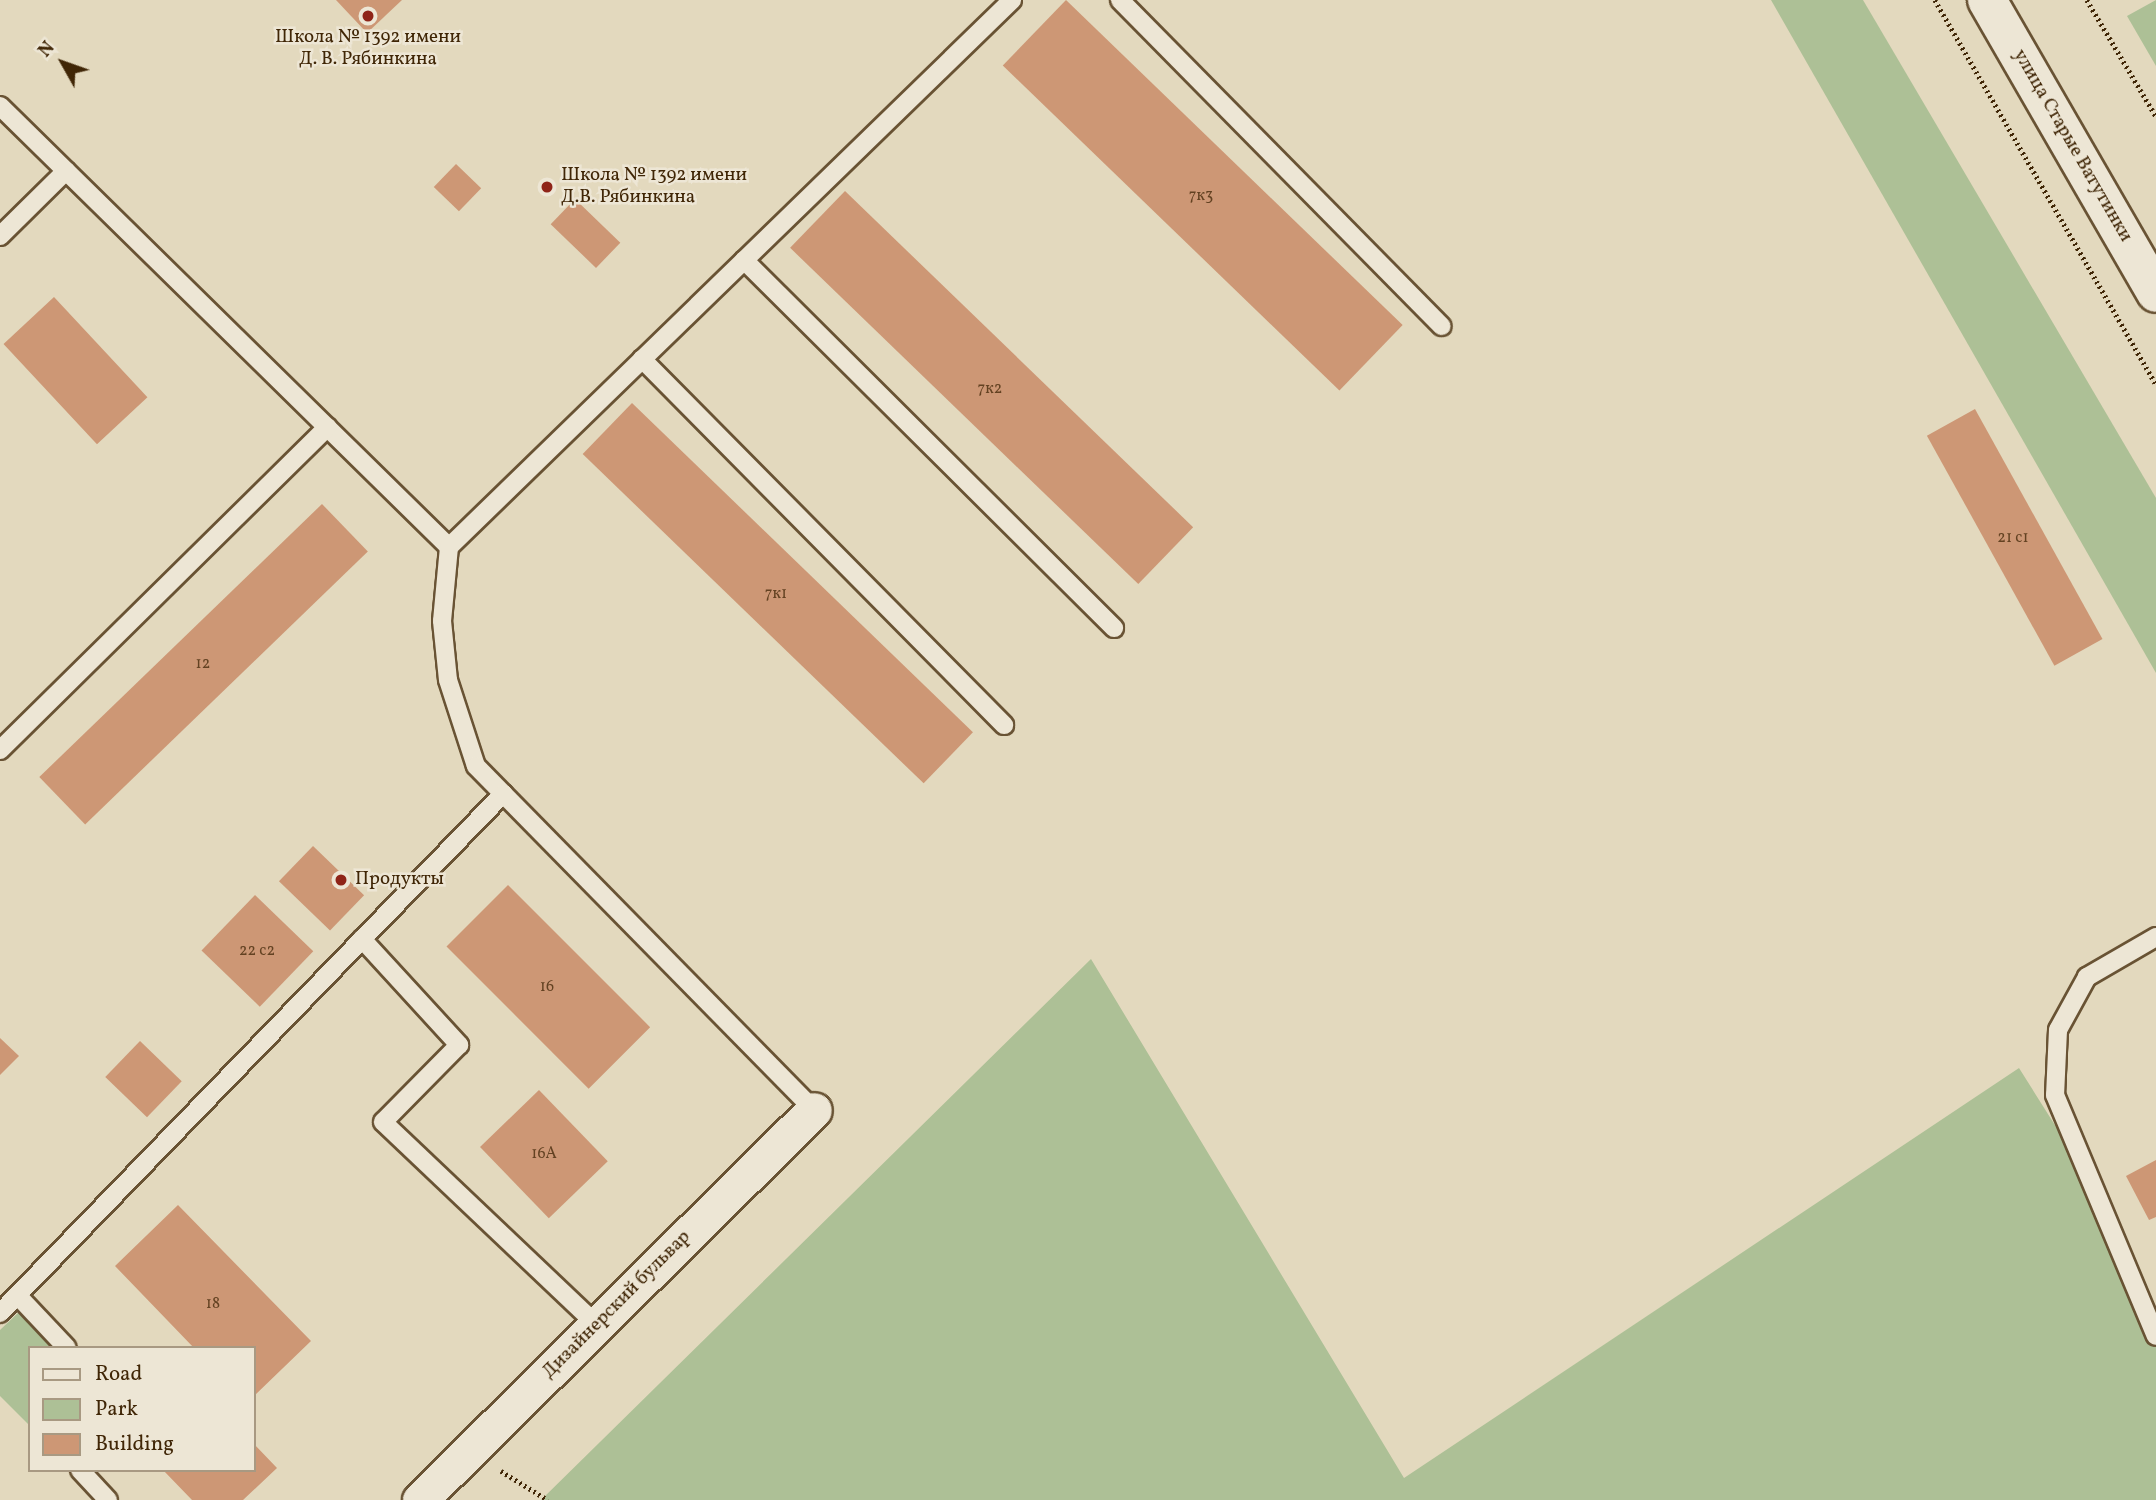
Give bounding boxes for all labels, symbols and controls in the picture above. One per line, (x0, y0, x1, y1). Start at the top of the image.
marker: Школа № 1392 имени Д. В. Рябинкина (360, 8, 376, 24)
place label: Школа № 1392 имени Д. В. Рябинкина (275, 27, 461, 71)
north arrow (28, 28, 98, 98)
text: N (33, 36, 61, 63)
street label: улица Старые Ватутинки (2007, 46, 2137, 246)
place label: Школа № 1392 имени Д.В. Рябинкина (561, 165, 747, 209)
marker: Школа № 1392 имени Д.В. Рябинкина (539, 179, 555, 195)
house number: 7к3 (1189, 186, 1213, 206)
house number: 7к2 (978, 379, 1002, 399)
house number: 21 с1 (1997, 528, 2029, 548)
house number: 7к1 (765, 584, 787, 604)
house number: 12 (196, 654, 210, 674)
place label: Продукты (355, 869, 444, 891)
marker: Продукты (333, 872, 349, 888)
house number: 22 с2 (239, 941, 275, 961)
house number: 16 (540, 977, 554, 997)
house number: 16А (531, 1144, 557, 1164)
street label: Дизайнерский бульвар (538, 1226, 696, 1384)
house number: 18 (206, 1294, 220, 1314)
legend (28, 1346, 256, 1472)
text: Road (95, 1360, 142, 1389)
text: Park (95, 1395, 138, 1424)
text: Building (95, 1430, 174, 1459)

